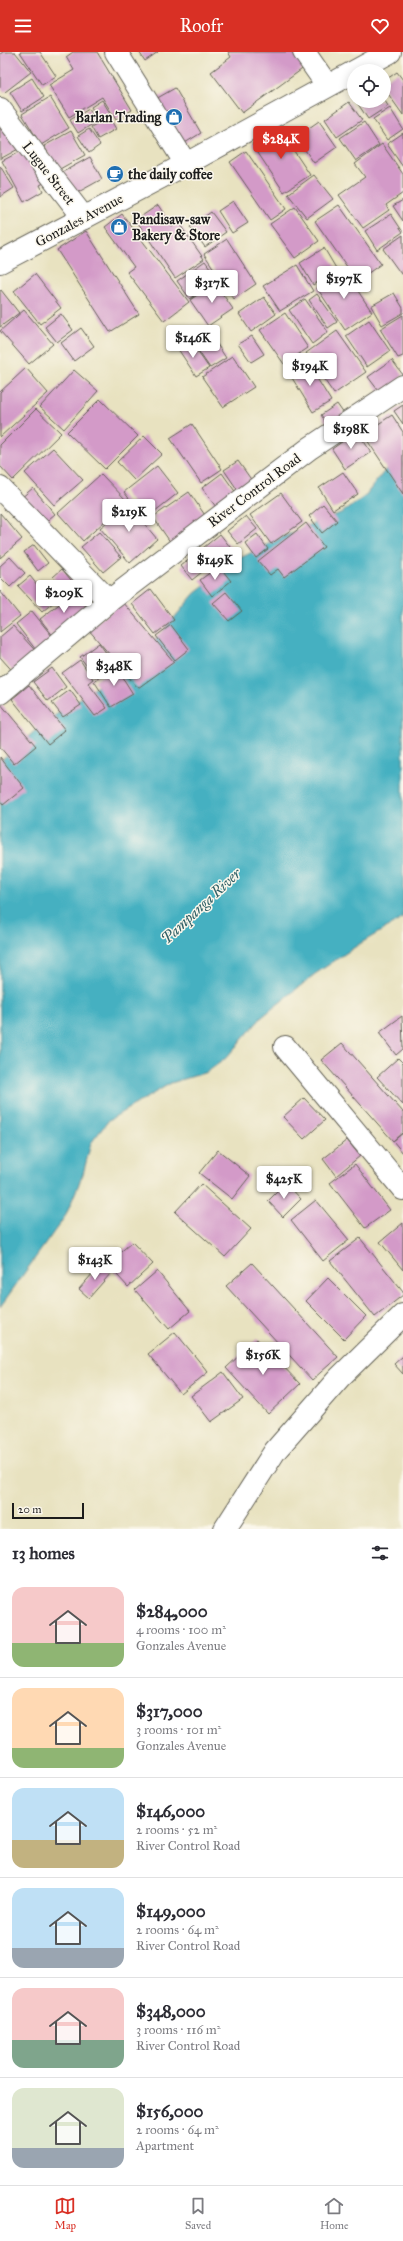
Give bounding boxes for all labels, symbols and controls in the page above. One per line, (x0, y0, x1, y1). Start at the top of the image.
icon: menu (12, 15, 34, 37)
text: Roofr (180, 15, 223, 37)
icon: heart (369, 15, 391, 37)
map controls (347, 64, 391, 108)
button: locate (347, 64, 391, 108)
shop icon: Barlan Trading (164, 107, 184, 127)
place label: Barlan Trading (75, 109, 161, 127)
pin: $284K (253, 126, 309, 160)
text: $284K (262, 131, 300, 147)
street label: Lugue Street (19, 138, 79, 208)
cafe icon: the daily coffee (105, 164, 125, 184)
place label: the daily coffee (127, 166, 213, 184)
street label: Gonzales Avenue (32, 190, 126, 251)
place label: Pandisaw-saw Bakery & Store (132, 211, 220, 245)
shop icon: Pandisaw-saw Bakery & Store (109, 217, 129, 237)
pin: $197K (316, 266, 372, 300)
pin: $317K (184, 270, 240, 304)
text: $197K (326, 271, 362, 287)
text: $317K (195, 275, 229, 291)
pin: $146K (165, 325, 221, 359)
text: $146K (175, 330, 211, 346)
pin: $194K (282, 353, 338, 387)
text: $194K (292, 358, 328, 374)
pin: $198K (323, 416, 379, 450)
text: $198K (333, 421, 369, 437)
street label: River Control Road (204, 450, 304, 531)
pin: $219K (101, 499, 157, 533)
text: $219K (111, 504, 147, 520)
pin: $149K (187, 547, 243, 581)
text: $149K (197, 552, 233, 568)
pin: $209K (36, 580, 92, 614)
text: $209K (45, 585, 83, 601)
pin: $348K (86, 653, 142, 687)
text: $348K (96, 658, 132, 674)
water label: Pampanga River (158, 864, 246, 948)
pin: $425K (256, 1166, 312, 1200)
text: $425K (266, 1171, 302, 1187)
pin: $143K (67, 1247, 123, 1281)
text: $143K (78, 1252, 112, 1268)
pin: $156K (235, 1342, 291, 1376)
text: $156K (246, 1347, 280, 1363)
scale bar (12, 1501, 84, 1520)
text: 20 m (18, 1503, 41, 1516)
icon: filters (369, 1542, 391, 1564)
text: 13 homes (12, 1543, 75, 1564)
text: $284,000 (136, 1601, 208, 1622)
icon: home (44, 1603, 92, 1651)
text: 4 rooms · 100 m² (136, 1622, 226, 1638)
text: Gonzales Avenue (136, 1638, 226, 1654)
text: $317,000 (136, 1701, 203, 1722)
icon: home (44, 1704, 92, 1752)
text: 3 rooms · 101 m² (136, 1722, 221, 1738)
text: Gonzales Avenue (136, 1738, 226, 1754)
text: $146,000 (136, 1801, 205, 1822)
icon: home (44, 1804, 92, 1852)
text: 2 rooms · 52 m² (136, 1822, 217, 1838)
text: River Control Road (136, 1838, 240, 1854)
text: $149,000 (136, 1901, 206, 1922)
icon: home (44, 1904, 92, 1952)
text: 2 rooms · 64 m² (136, 1922, 219, 1938)
text: River Control Road (136, 1938, 240, 1954)
text: $348,000 (136, 2001, 206, 2022)
icon: home (44, 2004, 92, 2052)
text: 3 rooms · 116 m² (136, 2022, 221, 2038)
text: River Control Road (136, 2038, 240, 2054)
text: $156,000 (136, 2101, 204, 2122)
icon: home (44, 2104, 92, 2152)
text: 2 rooms · 64 m² (136, 2122, 219, 2138)
text: Apartment (136, 2138, 194, 2154)
tab: Map (54, 2195, 76, 2232)
tab: Saved (185, 2195, 211, 2232)
tab: Home (320, 2195, 349, 2232)

